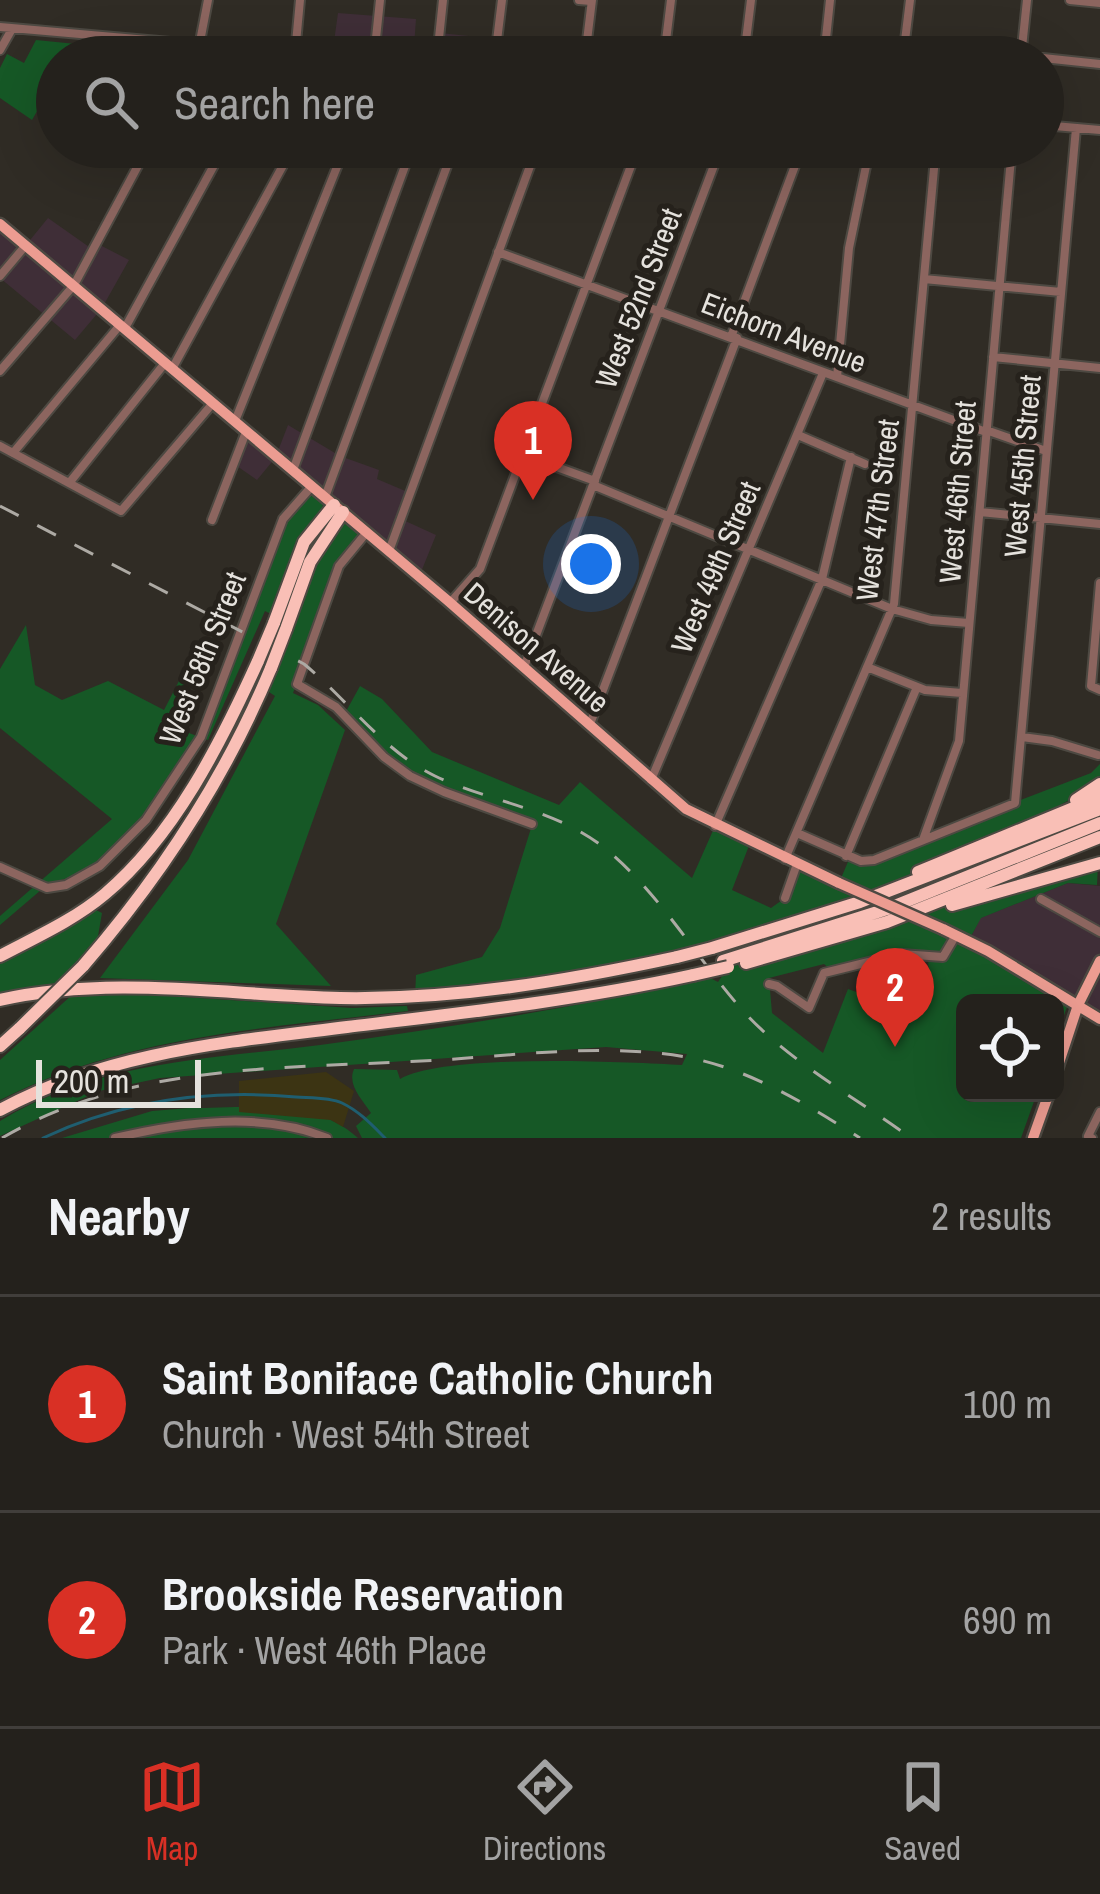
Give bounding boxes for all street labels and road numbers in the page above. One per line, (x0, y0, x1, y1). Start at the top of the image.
street label: West 52nd Street (585, 202, 691, 394)
street label: Eichorn Avenue (696, 282, 872, 382)
street label: West 45th Street (994, 373, 1050, 559)
street label: West 46th Street (929, 399, 985, 585)
street label: West 47th Street (846, 417, 908, 603)
street label: West 49th Street (661, 475, 769, 659)
street label: West 58th Street (149, 566, 255, 750)
street label: Denison Avenue (456, 573, 618, 721)

